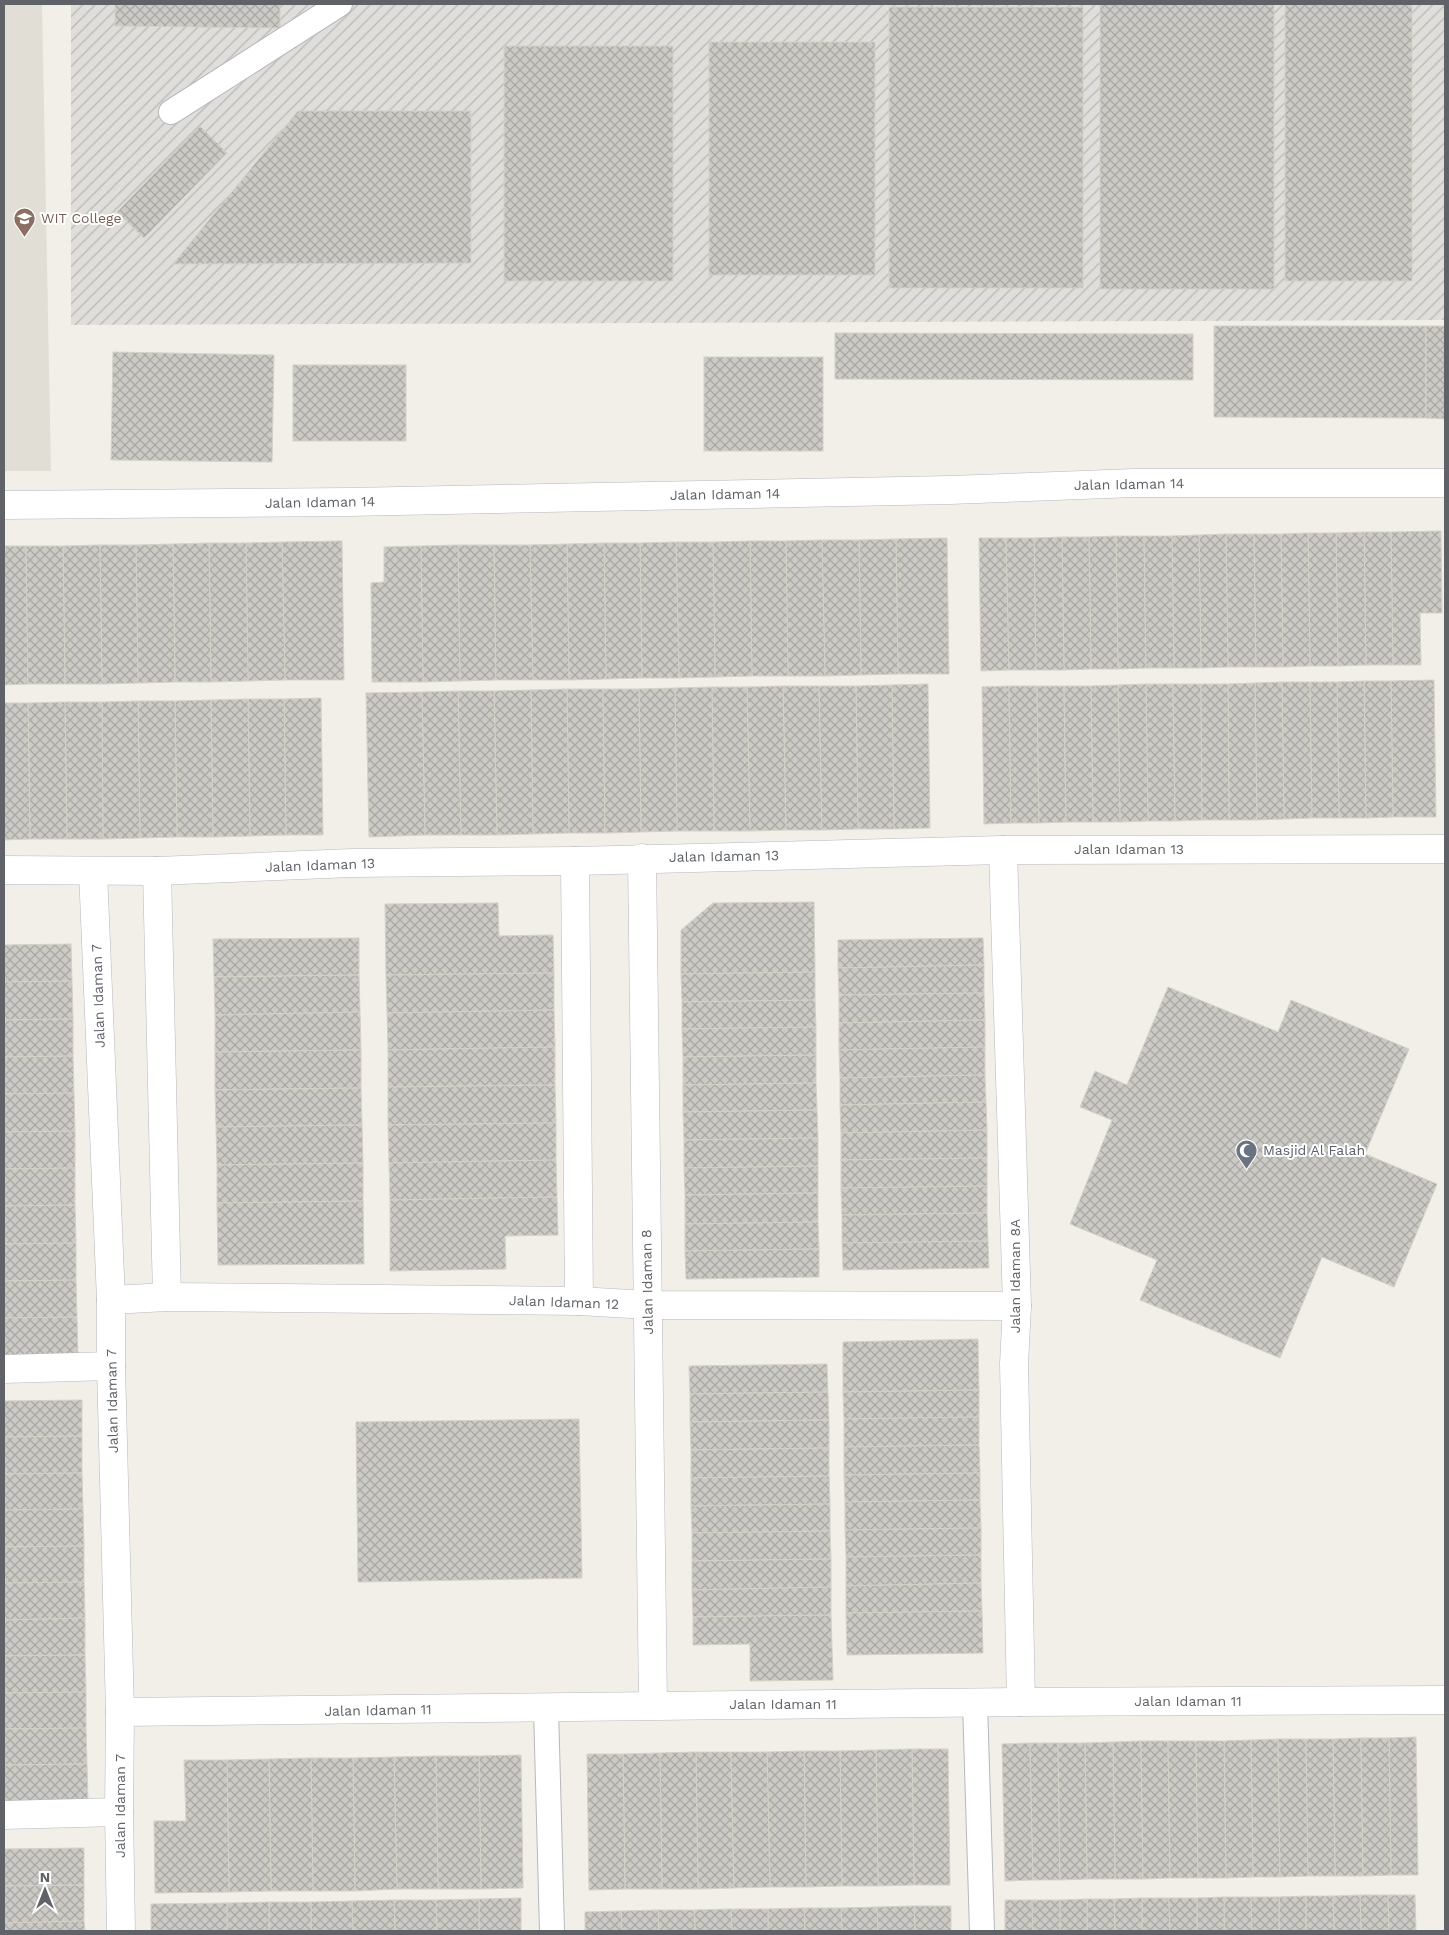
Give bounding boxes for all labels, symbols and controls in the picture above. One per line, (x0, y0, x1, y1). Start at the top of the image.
school or university icon: WIT College (13, 206, 37, 237)
place label: WIT College (41, 210, 122, 226)
street label: Jalan Idaman 14 (1074, 475, 1184, 493)
street label: Jalan Idaman 14 (670, 485, 780, 503)
street label: Jalan Idaman 14 (265, 493, 375, 511)
street label: Jalan Idaman 13 (1074, 841, 1184, 857)
street label: Jalan Idaman 13 (669, 847, 779, 865)
street label: Jalan Idaman 13 (265, 855, 375, 875)
street label: Jalan Idaman 7 (88, 944, 108, 1048)
mosque icon: Masjid Al Falah (1235, 1138, 1259, 1169)
place label: Masjid Al Falah (1263, 1142, 1365, 1158)
street label: Jalan Idaman 8A (1007, 1219, 1023, 1333)
street label: Jalan Idaman 8 (638, 1229, 656, 1335)
street label: Jalan Idaman 12 (509, 1292, 619, 1312)
street label: Jalan Idaman 7 (103, 1349, 121, 1453)
street label: Jalan Idaman 11 (1134, 1693, 1242, 1709)
street label: Jalan Idaman 11 (729, 1696, 837, 1712)
street label: Jalan Idaman 11 (324, 1701, 432, 1719)
street label: Jalan Idaman 7 (112, 1754, 128, 1858)
north arrow (20, 1865, 70, 1915)
text: N (40, 1869, 50, 1885)

